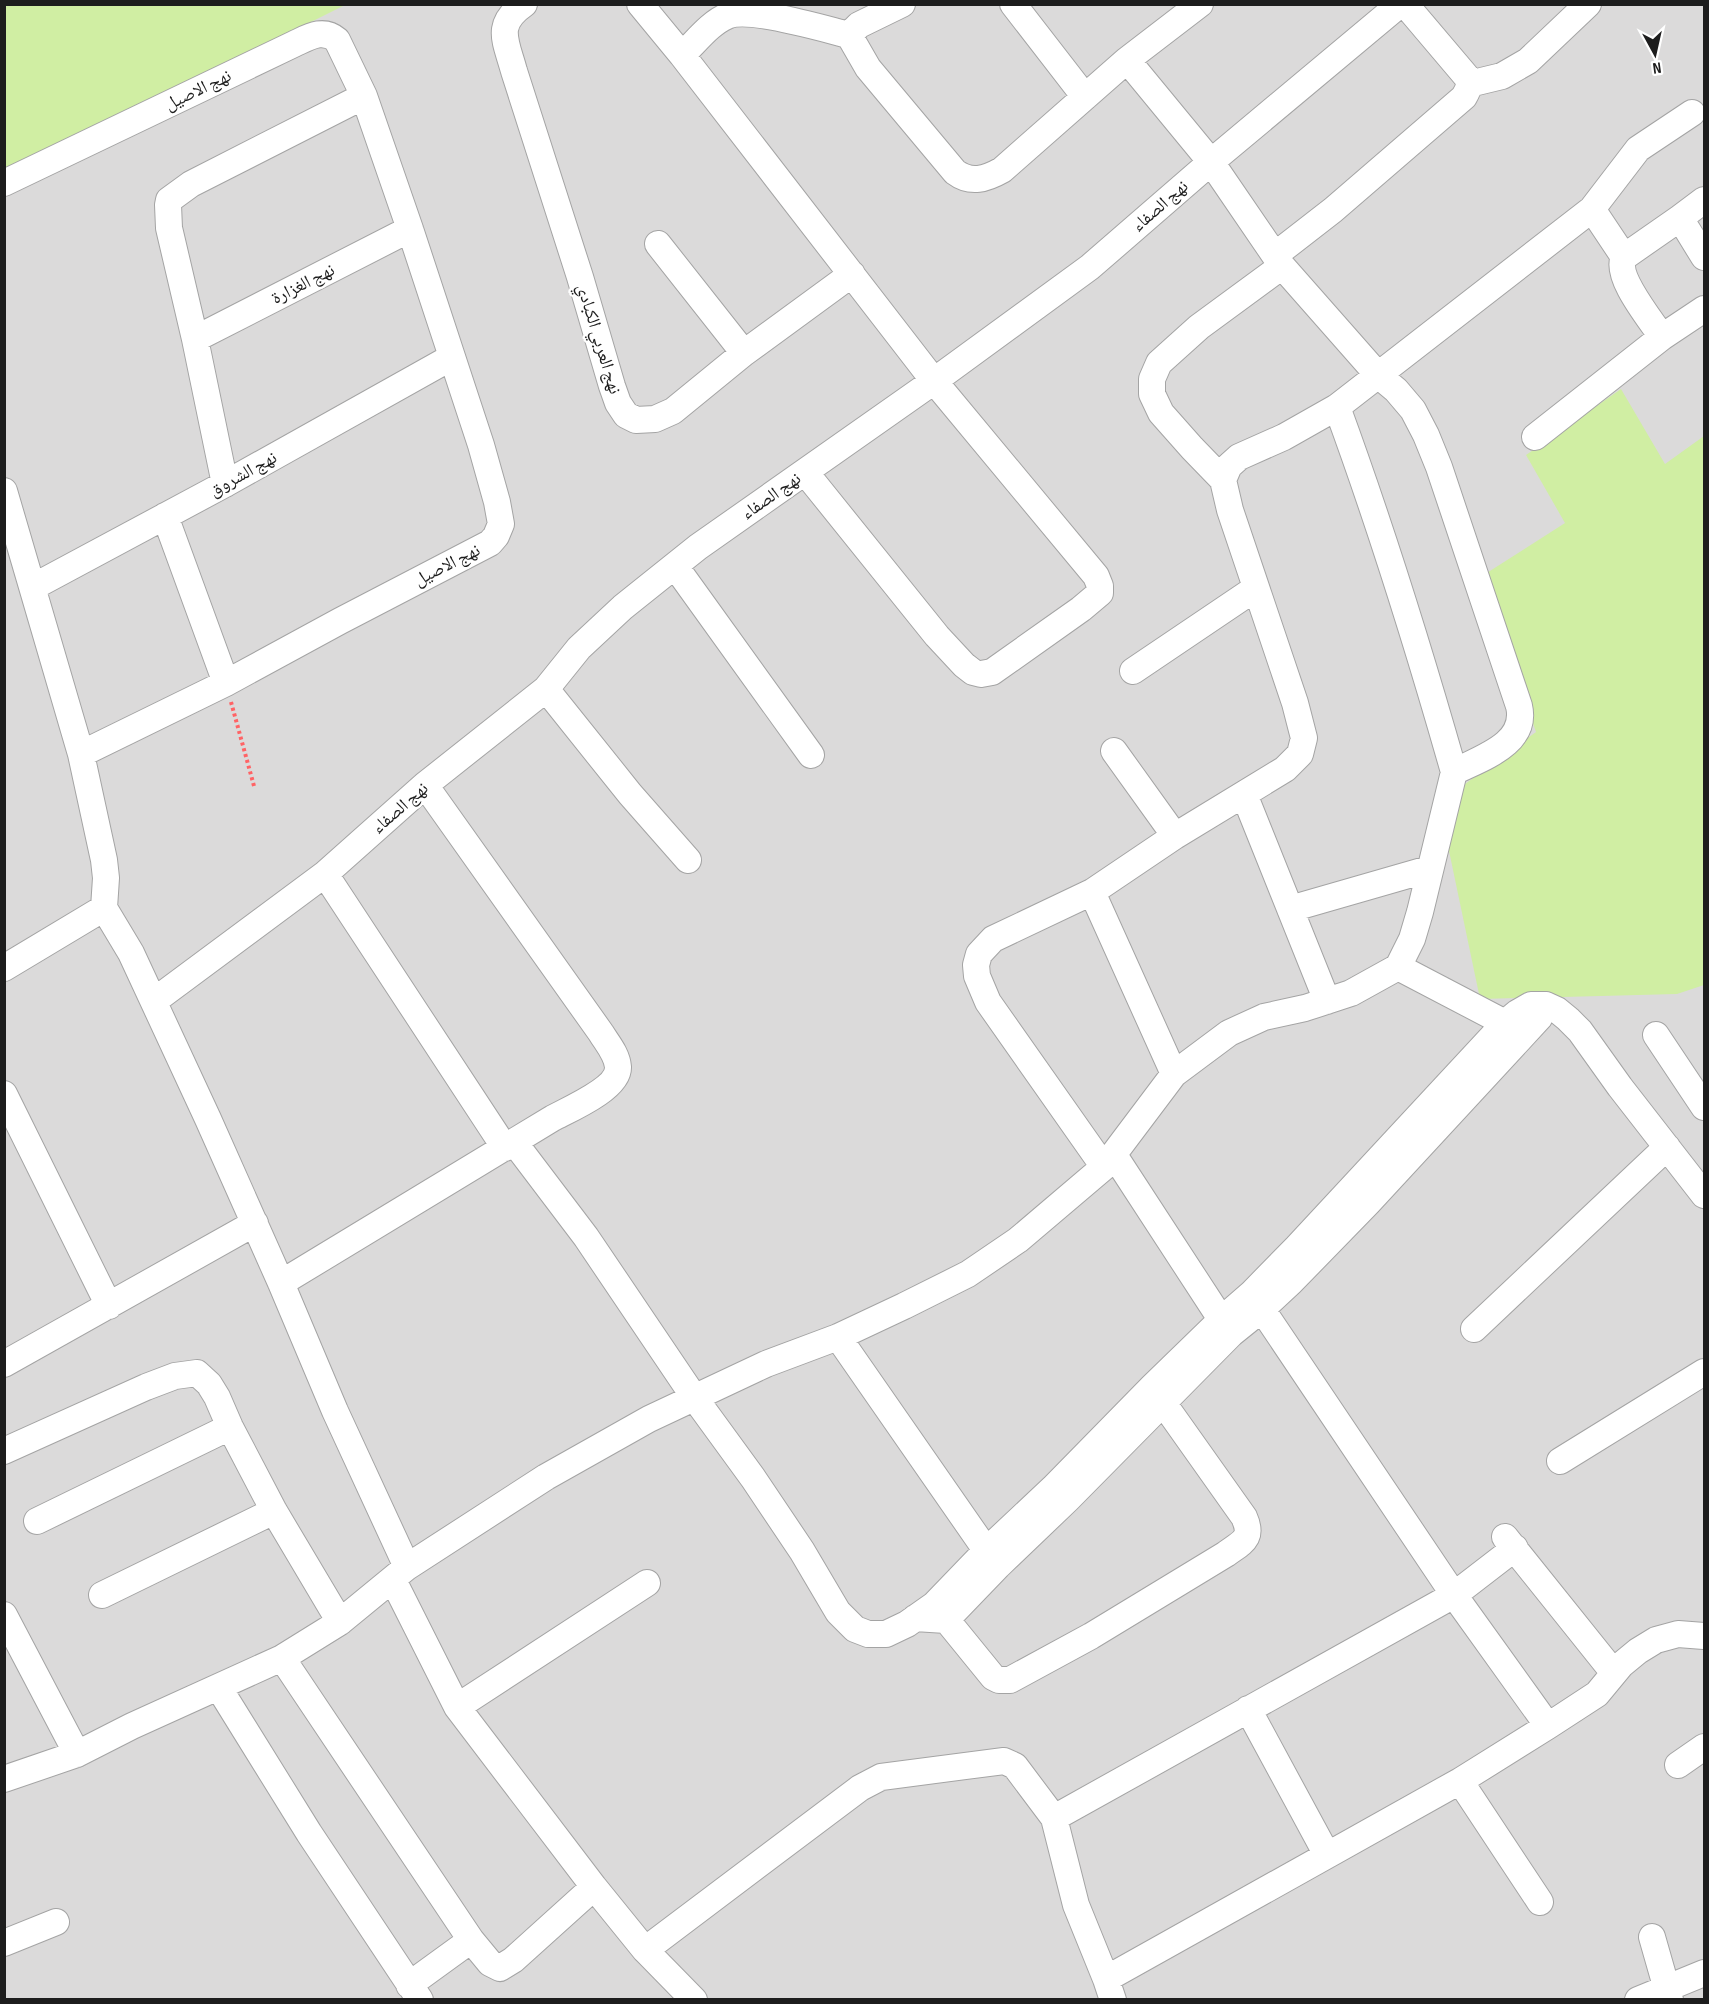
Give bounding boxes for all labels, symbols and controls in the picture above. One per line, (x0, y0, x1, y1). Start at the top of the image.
north arrow (1625, 24, 1685, 84)
text: N (1651, 57, 1662, 77)
street label: نهج الاصيل (161, 65, 235, 116)
street label: نهج الصفاء (1127, 176, 1193, 237)
street label: نهج الغزارة (268, 259, 339, 310)
street label: نهج العربي الكبادي (569, 281, 626, 398)
street label: نهج الشروق (206, 447, 281, 502)
street label: نهج الصفاء (737, 468, 806, 525)
street label: نهج الاصيل (410, 539, 484, 591)
street label: نهج الصفاء (367, 778, 433, 839)

